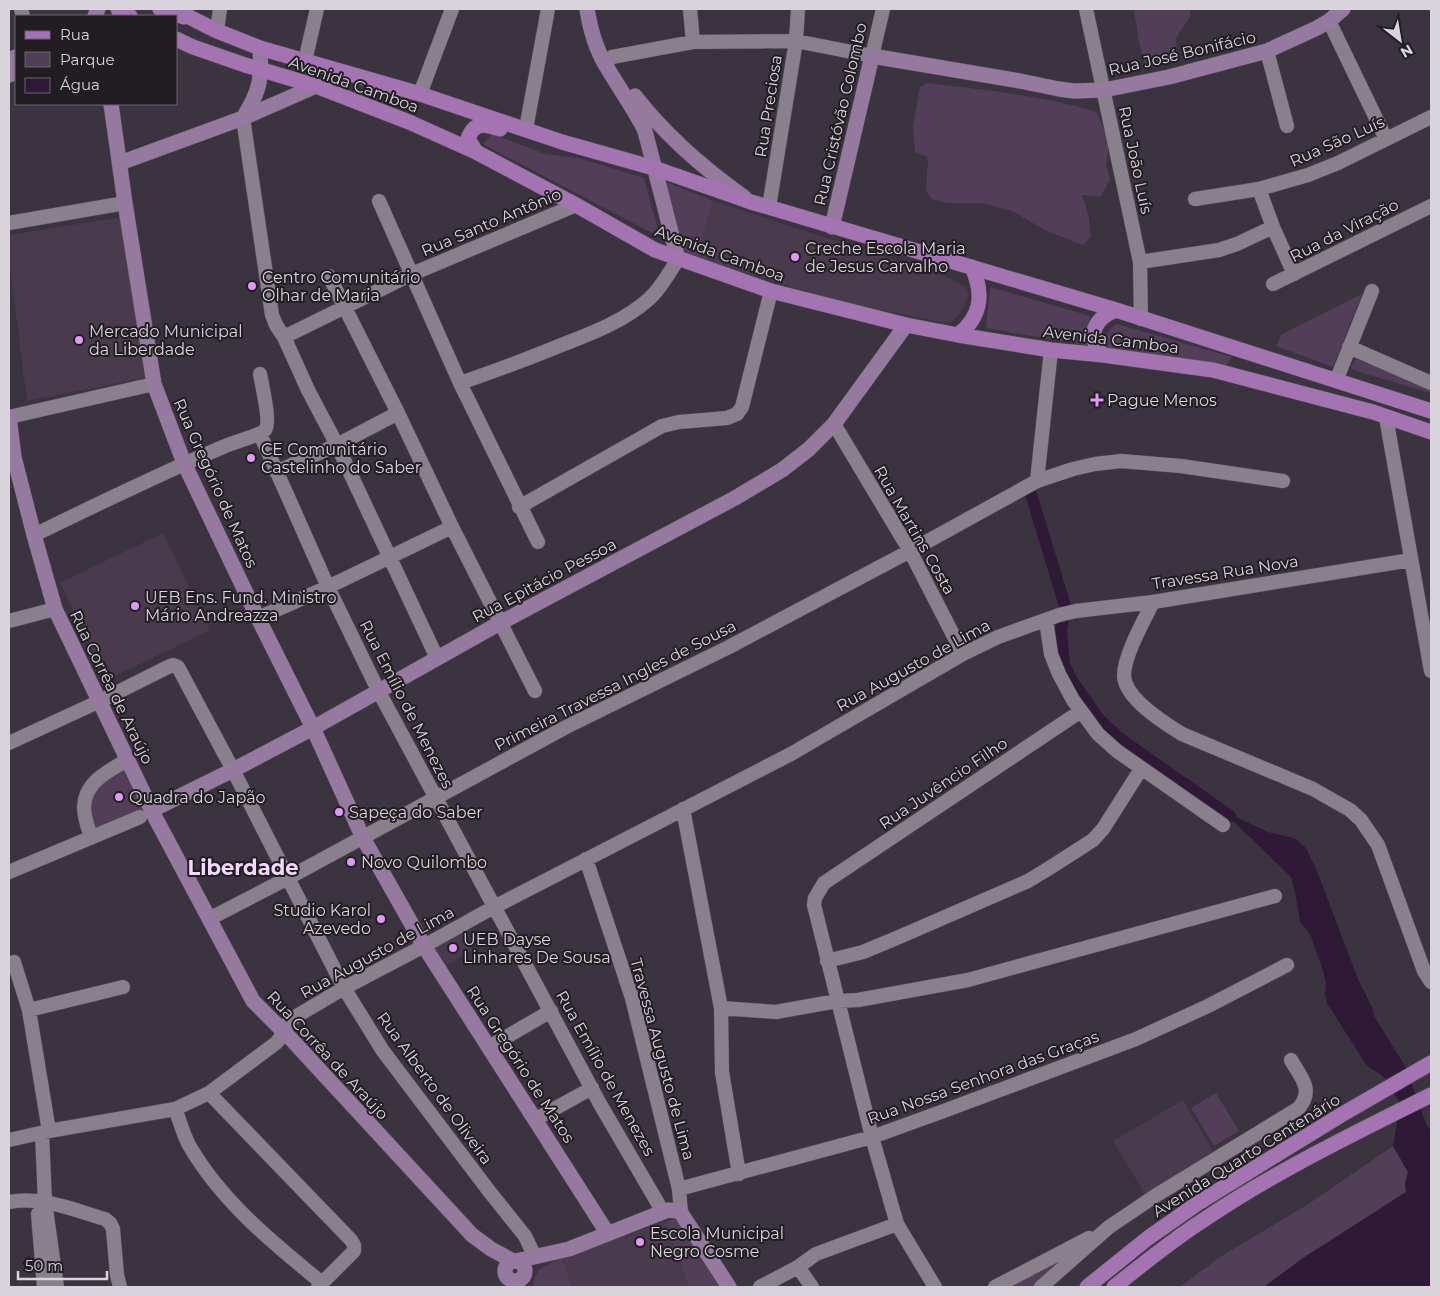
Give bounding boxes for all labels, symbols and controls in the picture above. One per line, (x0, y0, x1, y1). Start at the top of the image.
legend (15, 15, 178, 105)
north arrow (1375, 15, 1425, 65)
street label: Rua Cristóvão Colombo (810, 21, 871, 207)
text: Rua (60, 25, 90, 44)
street label: Rua José Bonifácio (1107, 27, 1258, 80)
text: N (1397, 41, 1416, 62)
text: Parque (60, 50, 115, 69)
street label: Avenida Camboa (286, 52, 421, 117)
street label: Rua Preciosa (751, 54, 786, 159)
text: Água (60, 75, 100, 94)
street label: Rua João Luís (1115, 104, 1156, 216)
street label: Rua São Luís (1287, 112, 1388, 171)
street label: Rua Santo Antônio (418, 184, 564, 261)
street label: Rua da Viração (1287, 195, 1402, 266)
street label: Avenida Camboa (652, 221, 787, 286)
place label: Creche Escola Maria de Jesus Carvalho (805, 239, 966, 276)
marker: Creche Escola Maria de Jesus Carvalho (789, 251, 801, 263)
place label: Centro Comunitário Olhar de Maria (262, 268, 420, 305)
marker: Centro Comunitário Olhar de Maria (246, 280, 258, 292)
place label: Mercado Municipal da Liberdade (89, 322, 243, 359)
street label: Avenida Camboa (1042, 322, 1180, 357)
marker: Mercado Municipal da Liberdade (73, 334, 85, 346)
place label: Pague Menos (1107, 391, 1217, 410)
marker: Pague Menos (1091, 394, 1103, 406)
street label: Rua Gregório de Matos (170, 396, 262, 571)
place label: CE Comunitário Castelinho do Saber (261, 440, 421, 477)
marker: CE Comunitário Castelinho do Saber (245, 452, 257, 464)
street label: Rua Martins Costa (870, 463, 959, 598)
street label: Rua Epitácio Pessoa (469, 534, 620, 627)
street label: Travessa Rua Nova (1151, 552, 1300, 593)
place label: UEB Ens. Fund. Ministro Mário Andreazza (145, 588, 337, 625)
marker: UEB Ens. Fund. Ministro Mário Andreazza (129, 600, 141, 612)
street label: Rua Corrêa de Araújo (66, 607, 157, 767)
street label: Rua Augusto de Lima (833, 615, 993, 716)
street label: Primeira Travessa Ingles de Sousa (491, 616, 739, 755)
street label: Rua Emílio de Menezes (356, 617, 457, 792)
street label: Rua Juvêncio Filho (876, 733, 1011, 833)
place label: Quadra do Japão (129, 788, 266, 807)
marker: Quadra do Japão (113, 791, 125, 803)
place label: Sapeça do Saber (349, 803, 483, 822)
marker: Sapeça do Saber (333, 806, 345, 818)
place label: Novo Quilombo (361, 853, 487, 872)
district label: Liberdade (188, 855, 298, 880)
marker: Novo Quilombo (345, 856, 357, 868)
place label: Studio Karol Azevedo (273, 901, 371, 938)
street label: Rua Augusto de Lima (297, 902, 457, 1003)
marker: Studio Karol Azevedo (375, 913, 387, 925)
place label: UEB Dayse Linhares De Sousa (463, 930, 611, 967)
marker: UEB Dayse Linhares De Sousa (447, 942, 459, 954)
street label: Travessa Augusto de Lima (626, 956, 699, 1162)
street label: Rua Gregório de Matos (463, 982, 579, 1147)
street label: Rua Corrêa de Araújo (263, 987, 392, 1124)
street label: Rua Emílio de Menezes (552, 987, 659, 1159)
street label: Rua Alberto de Oliveira (373, 1008, 496, 1168)
street label: Rua Nossa Senhora das Graças (865, 1027, 1102, 1128)
street label: Avenida Quarto Centenário (1149, 1090, 1344, 1221)
place label: Escola Municipal Negro Cosme (650, 1224, 784, 1261)
marker: Escola Municipal Negro Cosme (634, 1236, 646, 1248)
scale bar (18, 1248, 106, 1280)
text: 50 m (25, 1256, 63, 1275)

